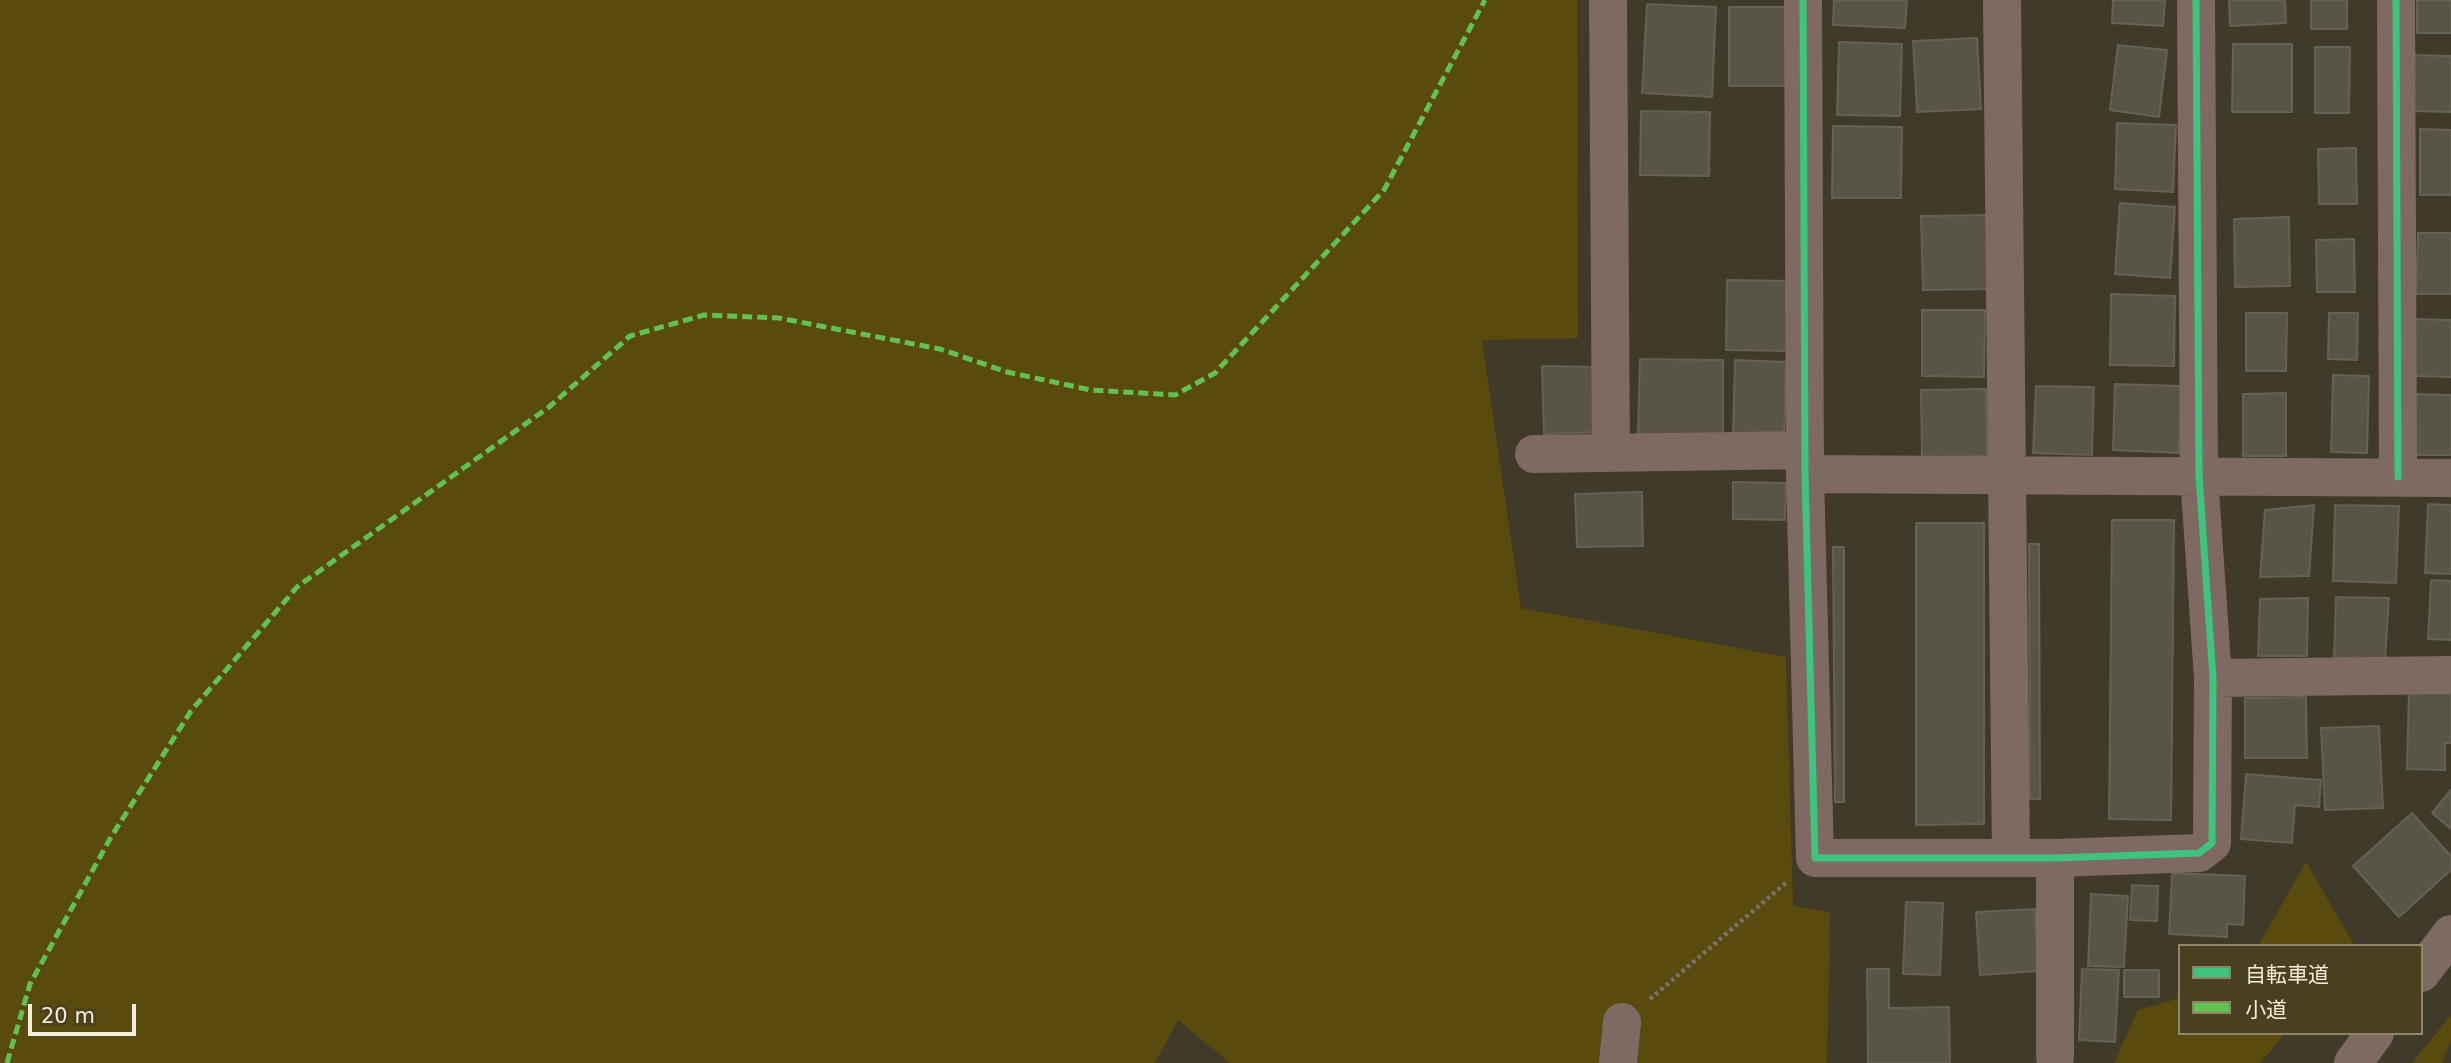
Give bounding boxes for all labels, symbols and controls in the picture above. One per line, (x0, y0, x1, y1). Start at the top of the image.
legend (2178, 944, 2423, 1035)
text: 自転車道 (2245, 963, 2329, 987)
scale bar (32, 990, 140, 1034)
text: 小道 (2245, 998, 2287, 1022)
text: 20 m (41, 1004, 95, 1028)

